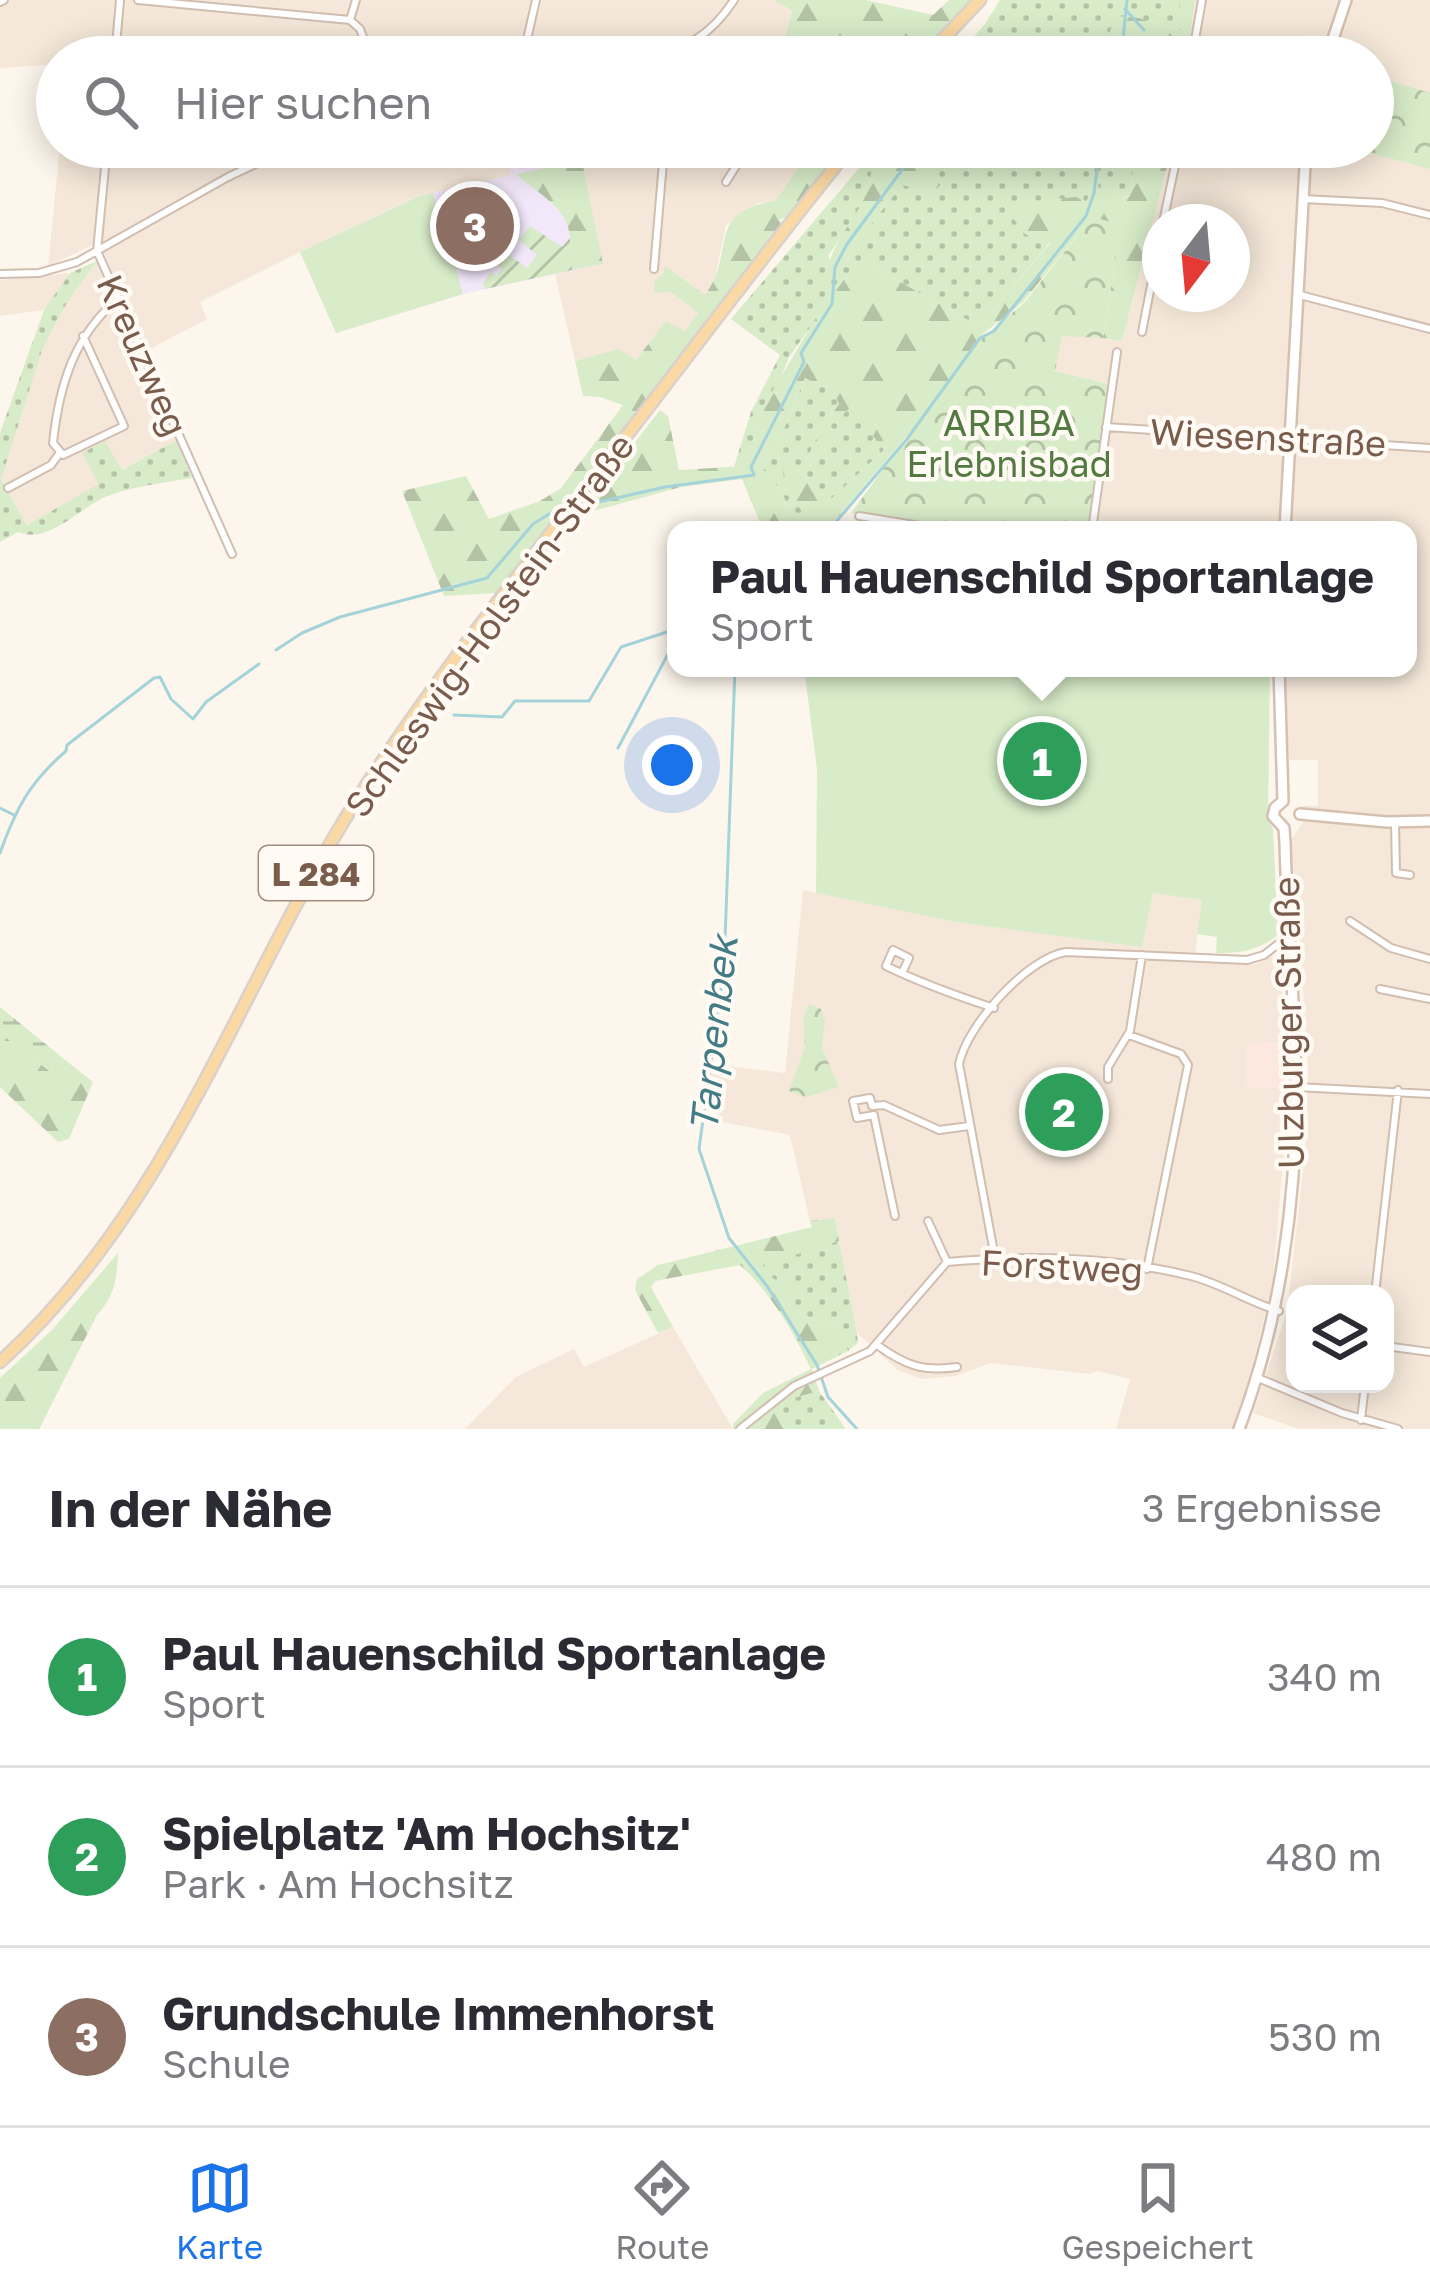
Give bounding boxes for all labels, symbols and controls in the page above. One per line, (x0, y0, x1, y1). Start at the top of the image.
search box (36, 36, 1394, 168)
icon: search (78, 69, 144, 135)
text: Hier suchen (174, 75, 432, 129)
pin: 3 (436, 181, 514, 271)
north arrow (1142, 204, 1250, 312)
street label: Kreuzweg (88, 268, 198, 442)
park label: ARRIBA Erlebnisbad (906, 401, 1112, 485)
street label: Wiesenstraße (1149, 409, 1387, 465)
street label: Schleswig-Holstein-Straße (335, 425, 643, 825)
popup (667, 521, 1417, 677)
text: Paul Hauenschild Sportanlage (710, 549, 1374, 603)
text: Sport (710, 603, 814, 650)
pin: 1 (1003, 716, 1081, 806)
your location (642, 735, 702, 795)
road number: L 284 (259, 846, 373, 900)
street label: Ulzburger Straße (1264, 876, 1312, 1170)
water label: Tarpenbek (679, 930, 747, 1134)
pin: 2 (1025, 1067, 1103, 1157)
street label: Forstweg (980, 1240, 1144, 1292)
map controls (1286, 1285, 1394, 1393)
button: layers (1286, 1285, 1394, 1393)
text: In der Nähe (48, 1477, 332, 1538)
text: 3 Ergebnisse (1142, 1484, 1382, 1531)
text: Paul Hauenschild Sportanlage (162, 1626, 826, 1680)
text: 1 (77, 1653, 97, 1700)
text: 340 m (1267, 1653, 1382, 1700)
text: Sport (162, 1680, 266, 1727)
text: Spielplatz 'Am Hochsitz' (162, 1806, 691, 1860)
text: 2 (75, 1833, 99, 1880)
text: 480 m (1266, 1833, 1382, 1880)
text: Park · Am Hochsitz (162, 1860, 514, 1907)
text: Grundschule Immenhorst (162, 1986, 715, 2040)
text: 3 (75, 2013, 99, 2060)
text: 530 m (1268, 2013, 1382, 2060)
text: Schule (162, 2040, 291, 2087)
tab: Karte (176, 2155, 263, 2266)
tab: Route (615, 2155, 709, 2266)
tab: Gespeichert (1062, 2155, 1254, 2266)

